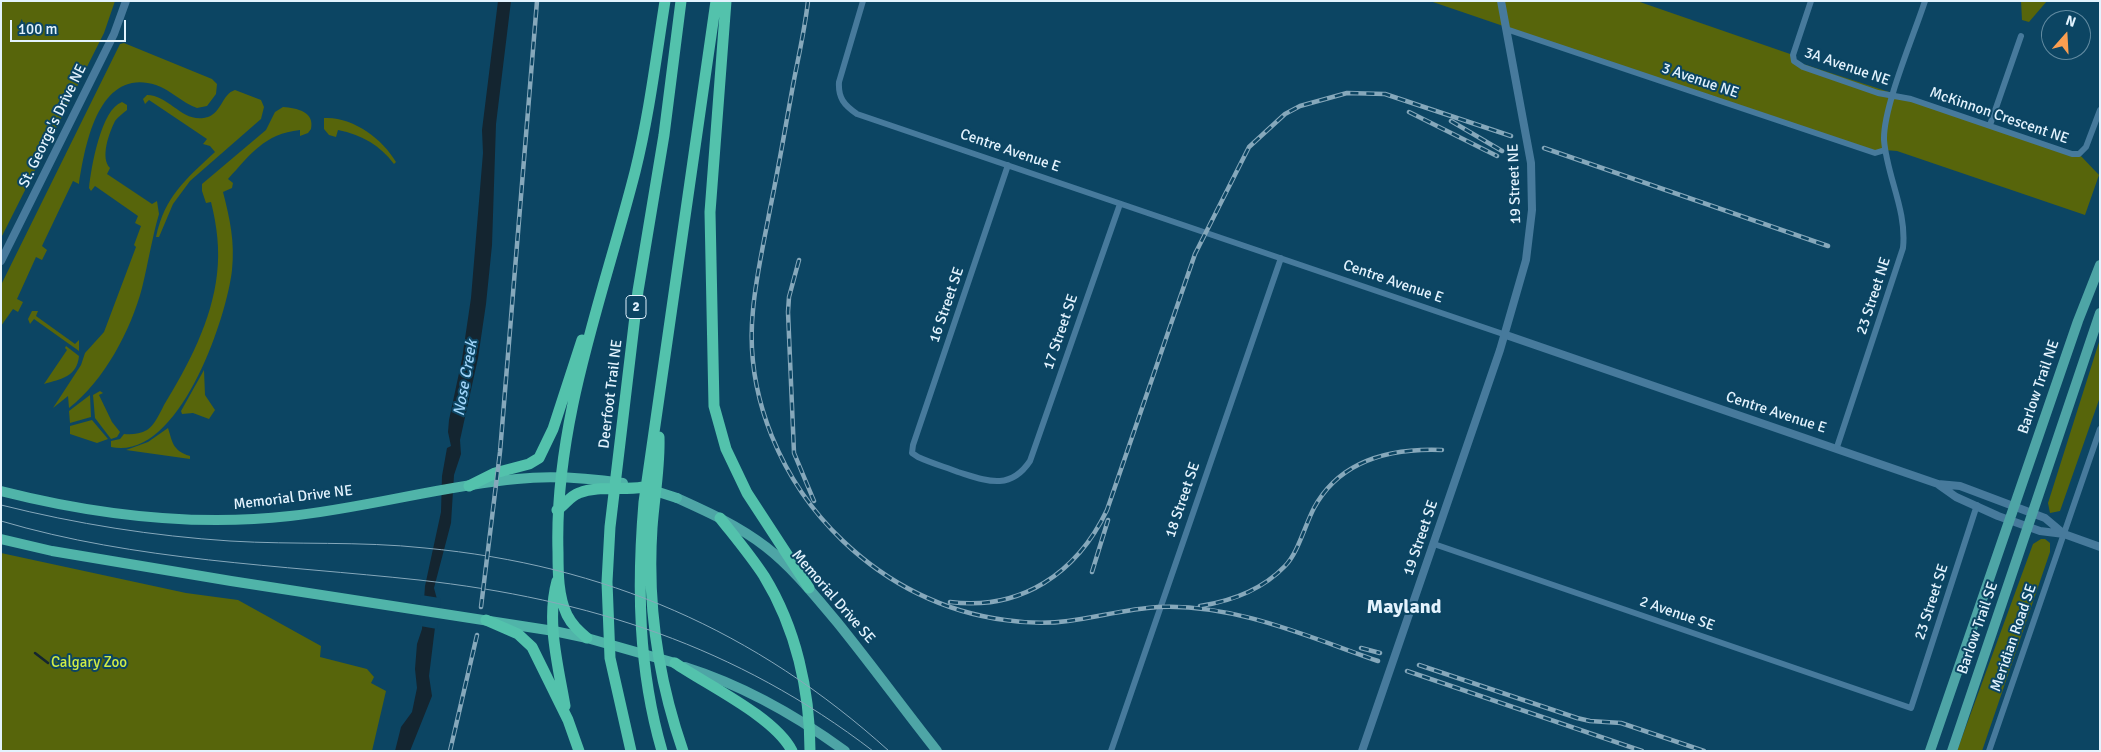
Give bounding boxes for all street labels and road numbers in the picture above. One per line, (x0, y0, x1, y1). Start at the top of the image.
street label: 3A Avenue NE (1802, 44, 1892, 90)
street label: 3 Avenue NE (1659, 59, 1741, 103)
street label: St. George's Drive NE (15, 61, 91, 191)
street label: McKinnon Crescent NE (1927, 84, 2071, 148)
street label: Centre Avenue E (958, 125, 1062, 177)
street label: 19 Street NE (1505, 143, 1525, 225)
street label: 23 Street NE (1853, 255, 1895, 337)
street label: Centre Avenue E (1341, 256, 1445, 308)
street label: 16 Street SE (926, 265, 968, 345)
street label: 17 Street SE (1040, 292, 1082, 372)
road number: 2 (626, 296, 646, 318)
street label: Deerfoot Trail NE (595, 338, 627, 450)
street label: Barlow Trail NE (2014, 338, 2064, 436)
street label: Centre Avenue E (1723, 388, 1829, 438)
street label: 18 Street SE (1162, 460, 1204, 540)
street label: Memorial Drive NE (232, 482, 354, 514)
street label: 19 Street SE (1400, 498, 1442, 578)
street label: Memorial Drive SE (787, 546, 879, 648)
street label: 23 Street SE (1911, 562, 1953, 642)
street label: Barlow Trail SE (1954, 579, 2002, 677)
street label: Meridian Road SE (1987, 582, 2041, 694)
street label: 2 Avenue SE (1637, 593, 1717, 635)

